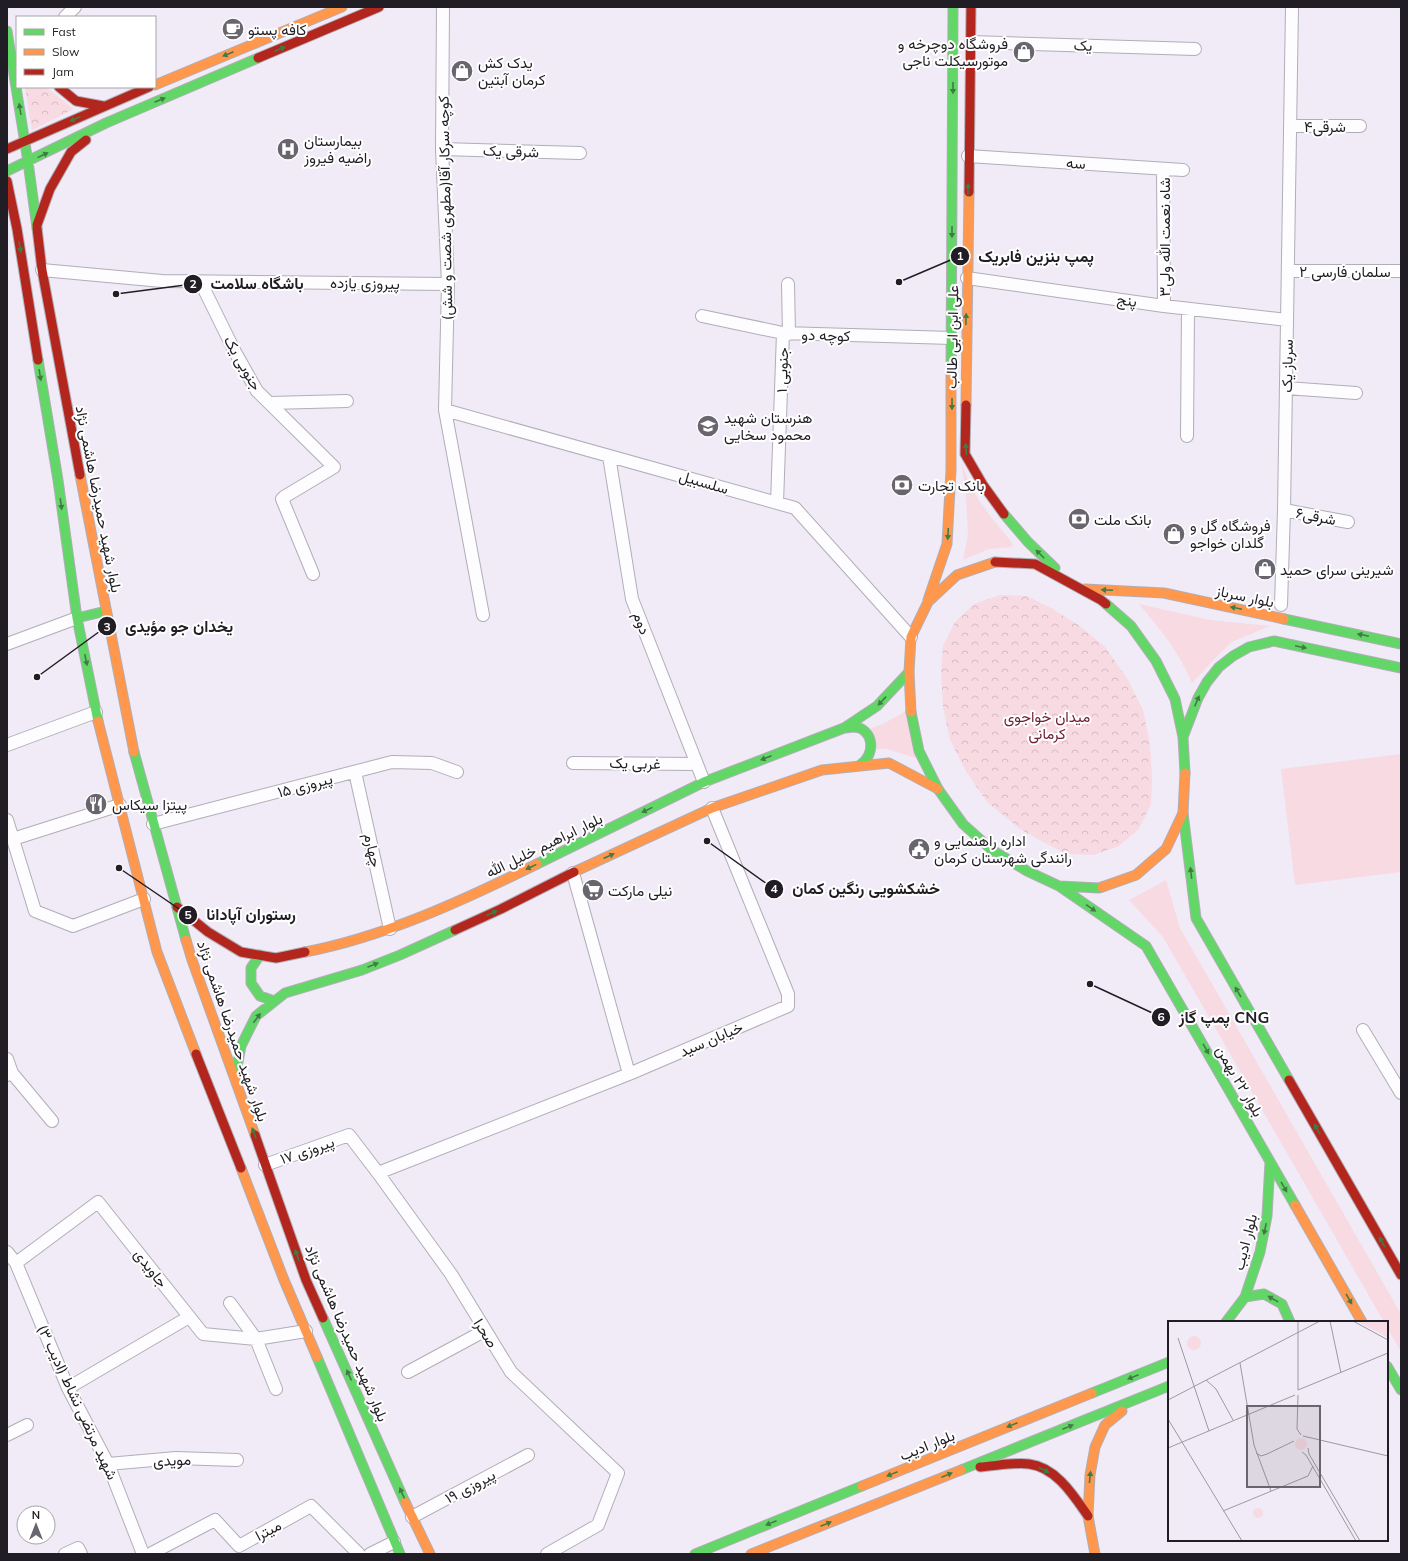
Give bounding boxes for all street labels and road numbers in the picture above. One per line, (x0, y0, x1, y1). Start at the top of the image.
street label: یک (1073, 35, 1093, 55)
street label: (مطهری شصت و شش)کوچه سرکار آقا (434, 95, 457, 321)
street label: شرقی۴ (1304, 117, 1346, 137)
street label: شرقی یک (483, 141, 539, 162)
street label: سه (1066, 153, 1087, 173)
street label: شاه نعمت الله ولی۳ (1155, 177, 1175, 297)
street label: سلمان فارسى ٢ (1299, 262, 1391, 282)
street label: پیروزی یازده (330, 273, 400, 294)
street label: علی ابن ابی طالب (942, 285, 963, 389)
street label: پنج (1115, 289, 1138, 313)
street label: کوچه دو (801, 325, 851, 346)
street label: جنوبی یک (219, 332, 266, 394)
street label: سرباز یک (1277, 339, 1297, 393)
street label: جنوبی ۱ (772, 347, 793, 393)
street label: بلوار شهید حمیدرضا هاشمی نژاد (71, 404, 126, 594)
street label: سلسبیل (677, 466, 731, 498)
street label: شرقی۶ (1294, 503, 1338, 530)
street label: بلوار سرباز (1213, 580, 1276, 611)
street label: دوم (628, 609, 655, 637)
street label: غربی یک (609, 753, 661, 774)
street label: پیروزی ۱۵ (275, 769, 335, 802)
street label: بلوار ابراهیم خلیل الله (483, 809, 606, 882)
street label: چهارم (359, 831, 386, 869)
street label: بلوار شهید حمیدرضا هاشمی نژاد (192, 938, 273, 1124)
street label: خیابان سید (676, 1017, 746, 1061)
street label: بلوار ۲۲ بهمن (1211, 1042, 1268, 1121)
street label: پیروزی ۱۷ (277, 1132, 337, 1169)
street label: بلوار ادیب (1229, 1212, 1261, 1272)
street label: بلوار شهید حمیدرضا هاشمی نژاد (300, 1242, 393, 1425)
street label: جاویدی (129, 1245, 172, 1292)
street label: صحرا (470, 1315, 502, 1351)
street label: شهید مرتضی نشاط (ادیب ۳) (33, 1321, 122, 1483)
street label: بلوار ادیب (897, 1425, 957, 1465)
street label: مویدی (153, 1450, 191, 1471)
street label: پیروزی ۱۹ (441, 1465, 499, 1508)
street label: میترا (252, 1515, 284, 1545)

